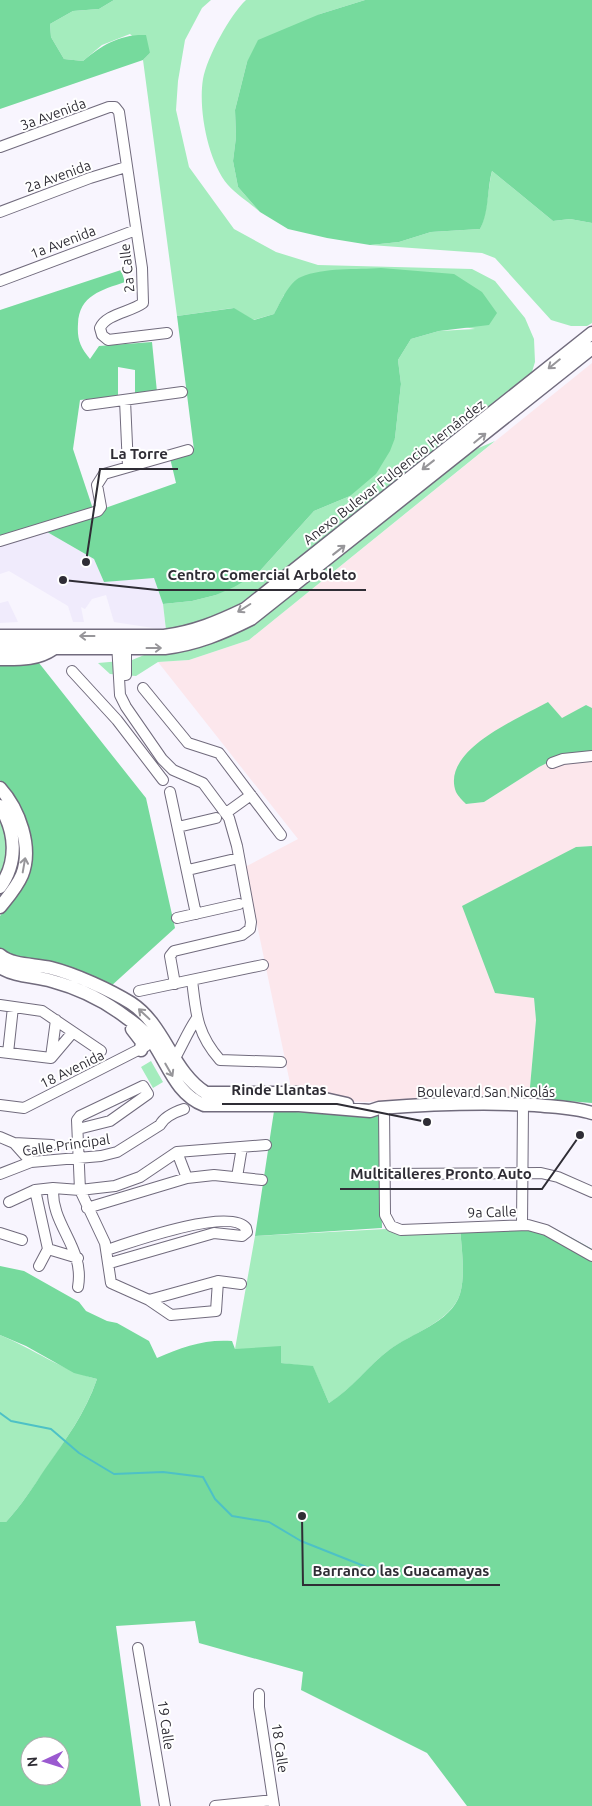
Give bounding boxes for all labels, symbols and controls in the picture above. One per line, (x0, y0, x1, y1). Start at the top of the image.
street label: 3a Avenida (18, 95, 88, 133)
street label: 2a Avenida (23, 157, 93, 195)
street label: 1a Avenida (28, 222, 98, 262)
street label: 2a Calle (116, 243, 138, 293)
one-way arrow (548, 358, 561, 369)
street label: Anexo Bulevar Fulgencio Hernández (300, 396, 488, 548)
one-way arrow (474, 433, 487, 444)
callout: La Torre (100, 439, 178, 469)
text: La Torre (110, 445, 168, 462)
one-way arrow (421, 460, 434, 471)
one-way arrow (332, 544, 345, 555)
callout: Centro Comercial Arboleto (157, 560, 366, 590)
text: Centro Comercial Arboleto (167, 566, 357, 583)
one-way arrow (238, 604, 252, 614)
one-way arrow (80, 631, 96, 641)
one-way arrow (145, 643, 161, 653)
one-way arrow (19, 858, 29, 874)
one-way arrow (137, 1008, 150, 1020)
street label: 18 Avenida (37, 1047, 107, 1091)
one-way arrow (164, 1063, 174, 1078)
callout: Rinde Llantas (222, 1074, 337, 1104)
text: Rinde Llantas (231, 1081, 327, 1098)
street label: Boulevard San Nicolás (417, 1084, 555, 1100)
street label: Calle Principal (21, 1131, 111, 1159)
callout: Multitalleres Pronto Auto (340, 1159, 542, 1189)
text: Multitalleres Pronto Auto (350, 1165, 532, 1182)
street label: 9a Calle (467, 1203, 517, 1221)
callout: Barranco las Guacamayas (303, 1555, 500, 1585)
text: Barranco las Guacamayas (313, 1562, 489, 1579)
street label: 19 Calle (155, 1699, 177, 1751)
street label: 18 Calle (269, 1722, 291, 1774)
north arrow (20, 1736, 70, 1786)
text: N (24, 1756, 40, 1768)

